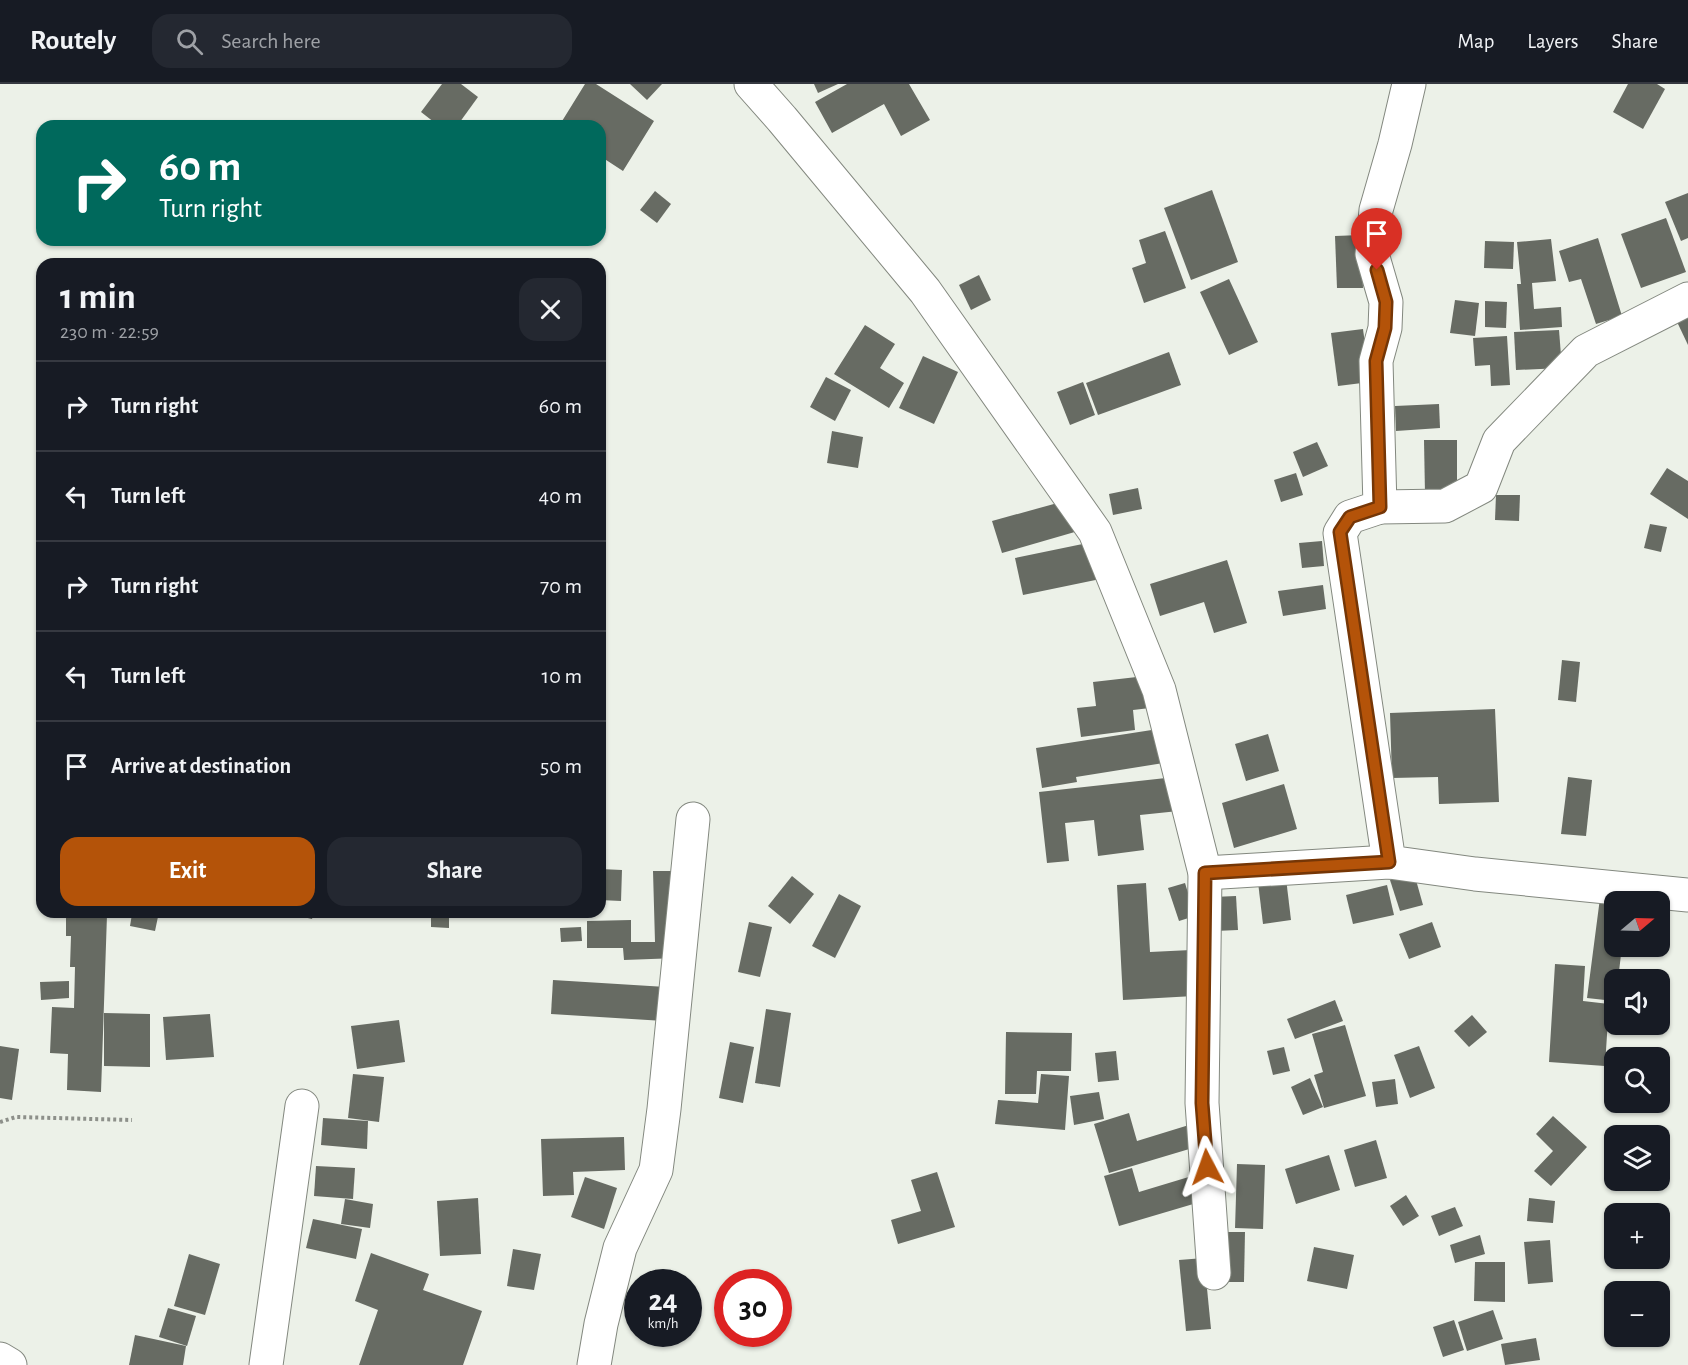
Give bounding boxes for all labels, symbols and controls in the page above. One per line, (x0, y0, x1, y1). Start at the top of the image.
search box (152, 14, 572, 68)
icon: search (173, 25, 206, 58)
text: Routely (30, 27, 116, 55)
text: Search here (221, 30, 321, 52)
text: Map (1458, 31, 1494, 52)
text: Layers (1527, 31, 1578, 52)
text: Share (1611, 31, 1658, 52)
icon: right (60, 144, 138, 222)
text: 60 m (159, 146, 241, 188)
text: Turn right (159, 195, 262, 222)
pin (1351, 208, 1402, 270)
icon: arrive (1360, 217, 1393, 250)
button: close (519, 278, 582, 341)
text: 1 min (60, 279, 136, 315)
text: 230 m · 22:59 (60, 322, 159, 342)
icon: right (60, 390, 93, 423)
text: Turn right (111, 395, 198, 417)
text: 60 m (539, 395, 582, 417)
icon: left (60, 480, 93, 513)
text: Turn left (111, 485, 185, 507)
text: 40 m (539, 485, 582, 507)
icon: right (60, 570, 93, 603)
text: Turn right (111, 575, 198, 597)
text: 70 m (540, 575, 582, 597)
icon: left (60, 660, 93, 693)
text: Turn left (111, 665, 185, 687)
text: 10 m (542, 665, 582, 687)
icon: arrive (60, 750, 93, 783)
text: Arrive at destination (111, 755, 291, 777)
text: 50 m (540, 755, 582, 777)
button: Exit (60, 837, 315, 906)
button: Share (327, 837, 582, 906)
north arrow (1604, 891, 1670, 957)
map controls (1604, 891, 1670, 1347)
button: sound (1604, 969, 1670, 1035)
button: search (1604, 1047, 1670, 1113)
button: layers (1604, 1125, 1670, 1191)
position arrow (1175, 1135, 1239, 1199)
button: + (1604, 1203, 1670, 1269)
speed limit sign: 30 (714, 1269, 792, 1347)
button: − (1604, 1281, 1670, 1347)
text: 24 (648, 1286, 678, 1316)
text: km/h (648, 1316, 678, 1331)

